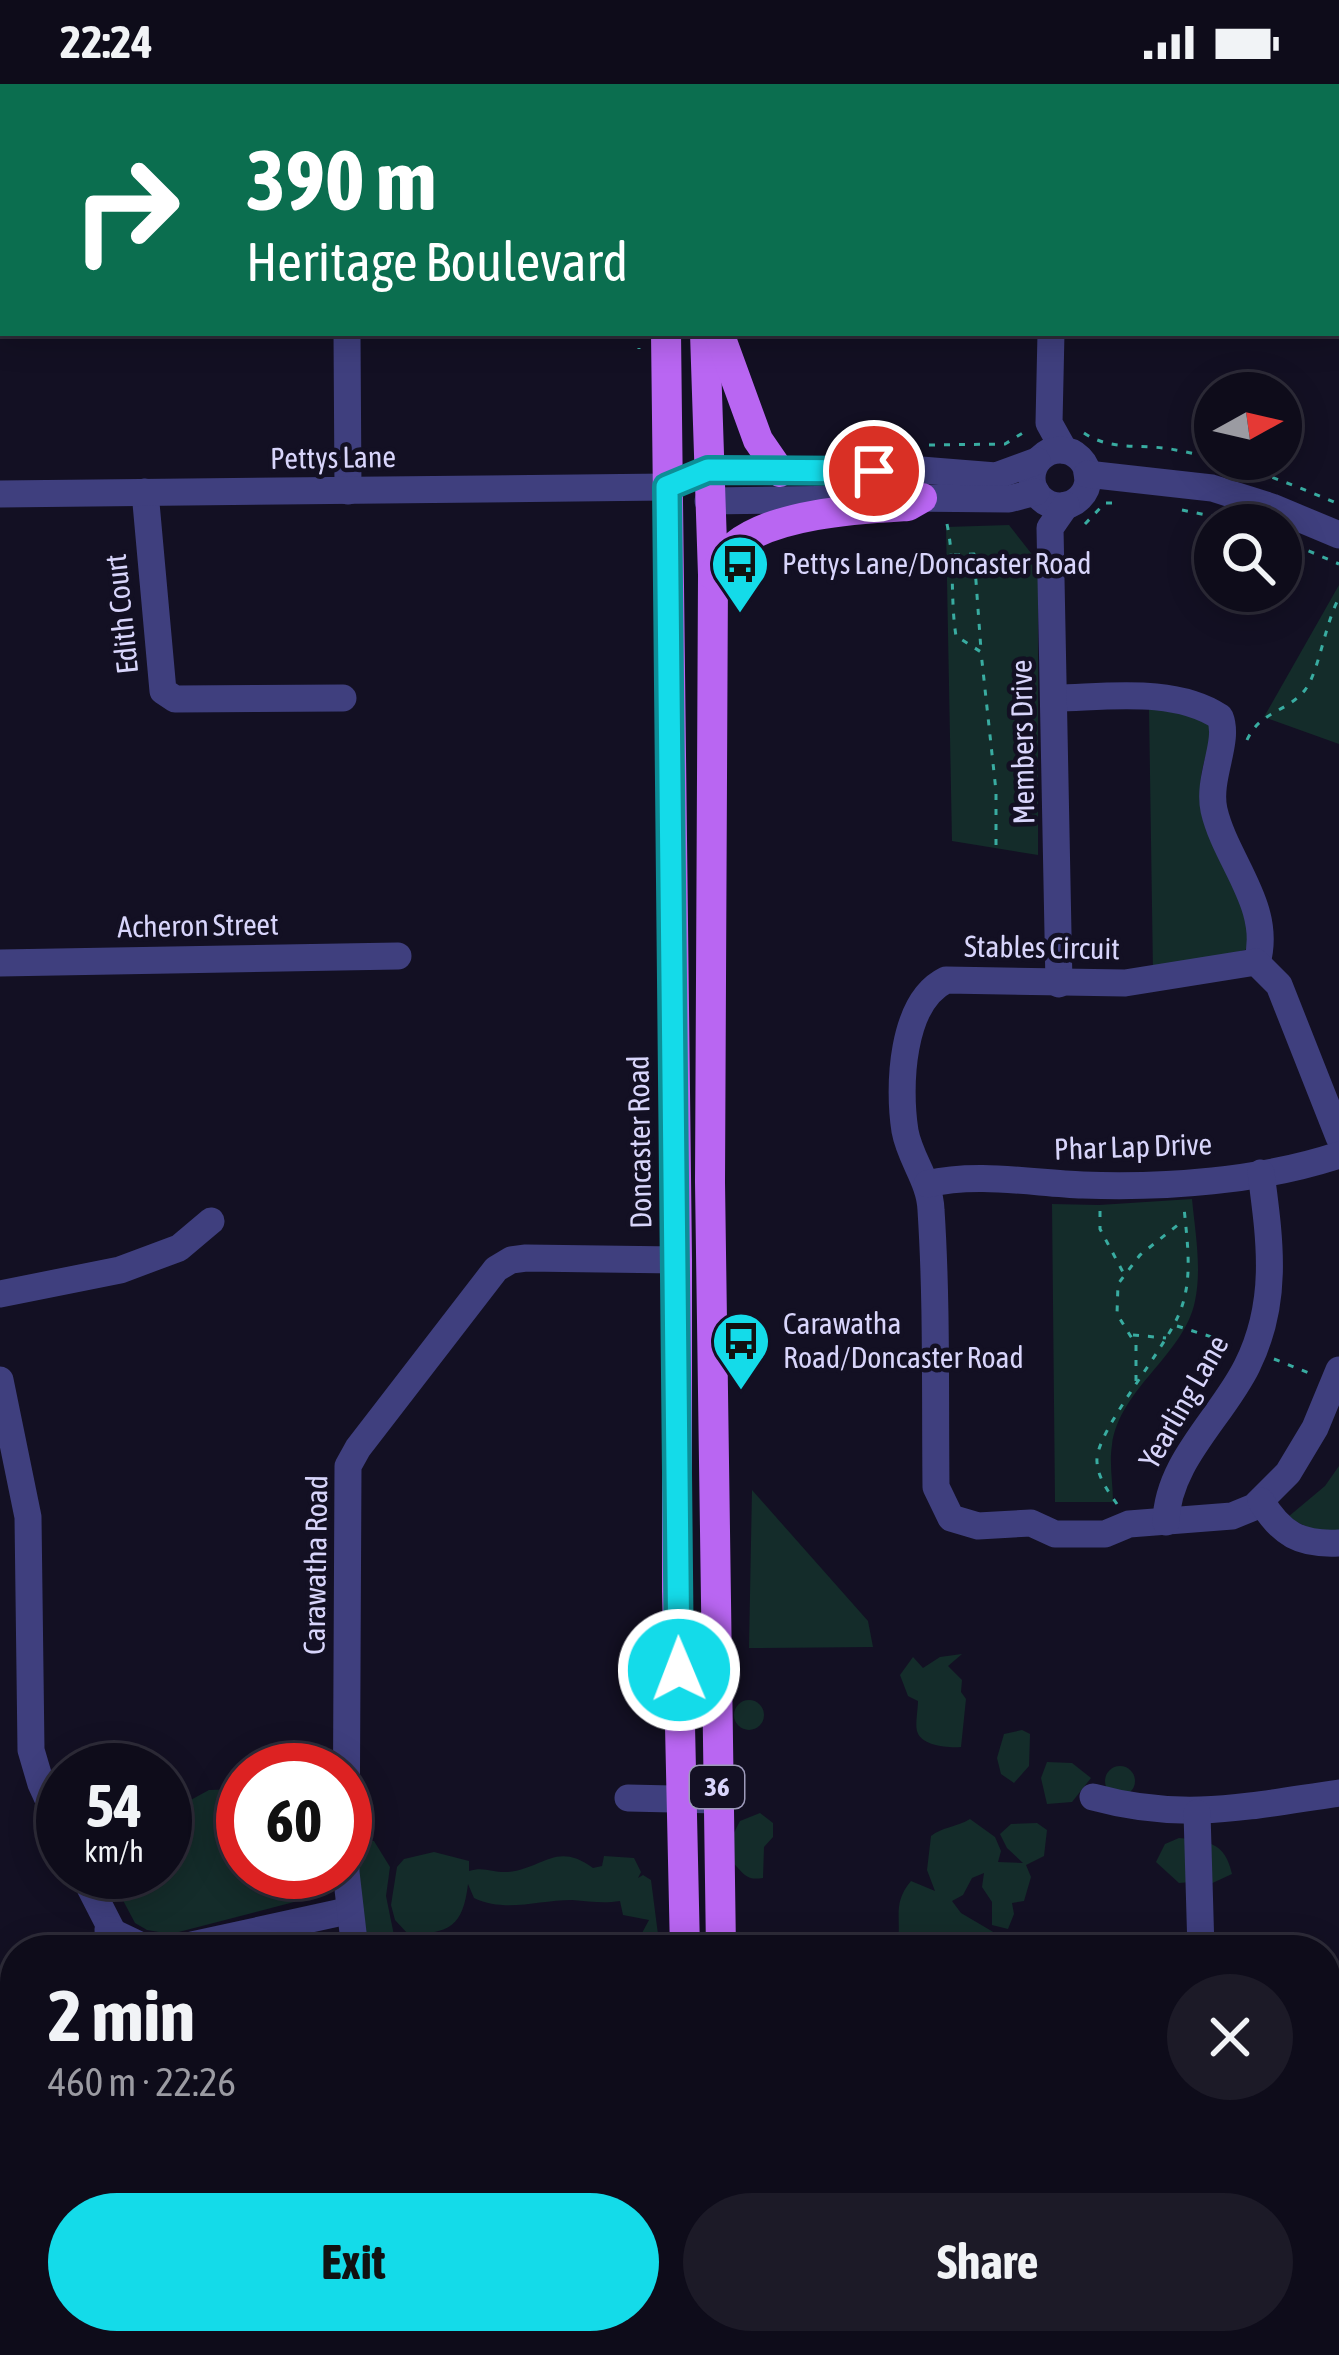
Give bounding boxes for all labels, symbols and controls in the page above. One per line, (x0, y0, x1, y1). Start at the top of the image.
text: 22:24 (60, 16, 153, 68)
icon: right (48, 132, 204, 288)
text: 390 m (246, 132, 436, 228)
text: Heritage Boulevard (246, 231, 628, 292)
north arrow (1194, 372, 1302, 480)
map controls (1194, 372, 1302, 612)
pin (823, 420, 925, 522)
icon: arrive (841, 438, 907, 504)
street label: Pettys Lane (270, 439, 396, 475)
button: search (1194, 504, 1302, 612)
bus stop icon: Pettys Lane/Doncaster Road (709, 533, 771, 615)
place label: Pettys Lane/Doncaster Road (782, 546, 1092, 580)
street label: Edith Court (98, 552, 144, 676)
street label: Members Drive (1004, 659, 1040, 825)
street label: Acheron Street (117, 907, 279, 943)
street label: Stables Circuit (964, 929, 1120, 965)
street label: Doncaster Road (620, 1055, 658, 1229)
street label: Phar Lap Drive (1053, 1126, 1213, 1166)
place label: Carawatha Road/Doncaster Road (783, 1306, 1024, 1374)
bus stop icon: Carawatha Road/Doncaster Road (710, 1310, 772, 1392)
street label: Yearling Lane (1131, 1329, 1235, 1474)
street label: Carawatha Road (296, 1475, 334, 1655)
position arrow (616, 1607, 742, 1733)
speed limit sign: 60 (216, 1743, 372, 1899)
road number: 36 (690, 1766, 744, 1808)
text: 54 (86, 1771, 142, 1840)
text: km/h (84, 1834, 144, 1868)
text: 2 min (48, 1974, 195, 2056)
button: close (1167, 1974, 1293, 2100)
text: 460 m · 22:26 (48, 2060, 236, 2104)
button: Exit (48, 2193, 659, 2331)
button: Share (683, 2193, 1293, 2331)

